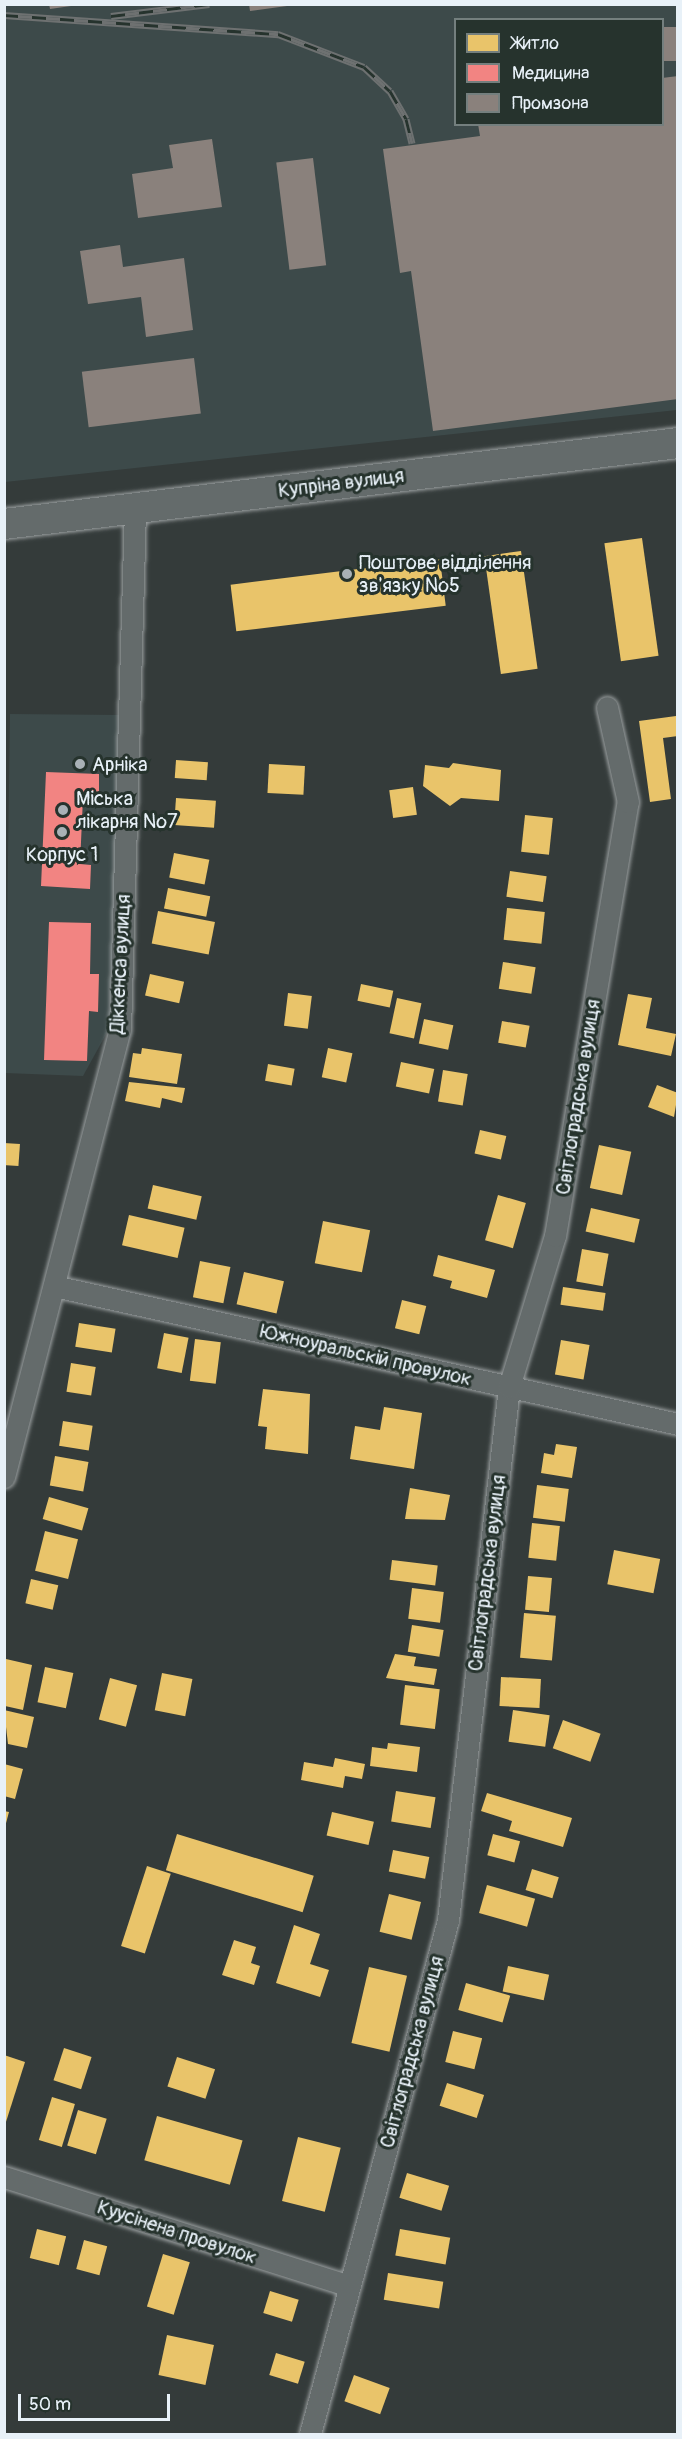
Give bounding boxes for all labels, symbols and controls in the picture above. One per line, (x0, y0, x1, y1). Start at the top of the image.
legend (454, 18, 664, 126)
text: Житло (512, 32, 559, 55)
text: Медицина (512, 62, 589, 85)
text: Промзона (512, 92, 589, 115)
street label: Купріна вулиця (277, 463, 405, 503)
place label: Поштове відділення зв'язку №5 (359, 550, 531, 597)
marker: Поштове відділення зв'язку №5 (340, 567, 354, 581)
place label: Арніка (92, 752, 148, 776)
marker: Арніка (73, 757, 87, 771)
place label: Міська лікарня №7 (76, 786, 178, 833)
marker: Міська лікарня №7 (54, 801, 72, 819)
marker: Корпус 1 (55, 825, 69, 839)
place label: Корпус 1 (26, 842, 98, 866)
street label: Діккенса вулиця (104, 894, 136, 1034)
street label: Світлоградська вулиця (551, 998, 605, 1196)
street label: Южноуральскій провулок (258, 1319, 474, 1391)
street label: Світлоградська вулиця (463, 1473, 511, 1673)
street label: Світлоградська вулиця (375, 1953, 449, 2151)
street label: Куусінена провулок (94, 2195, 260, 2269)
scale bar (21, 2382, 172, 2420)
text: 50 m (29, 2393, 71, 2416)

